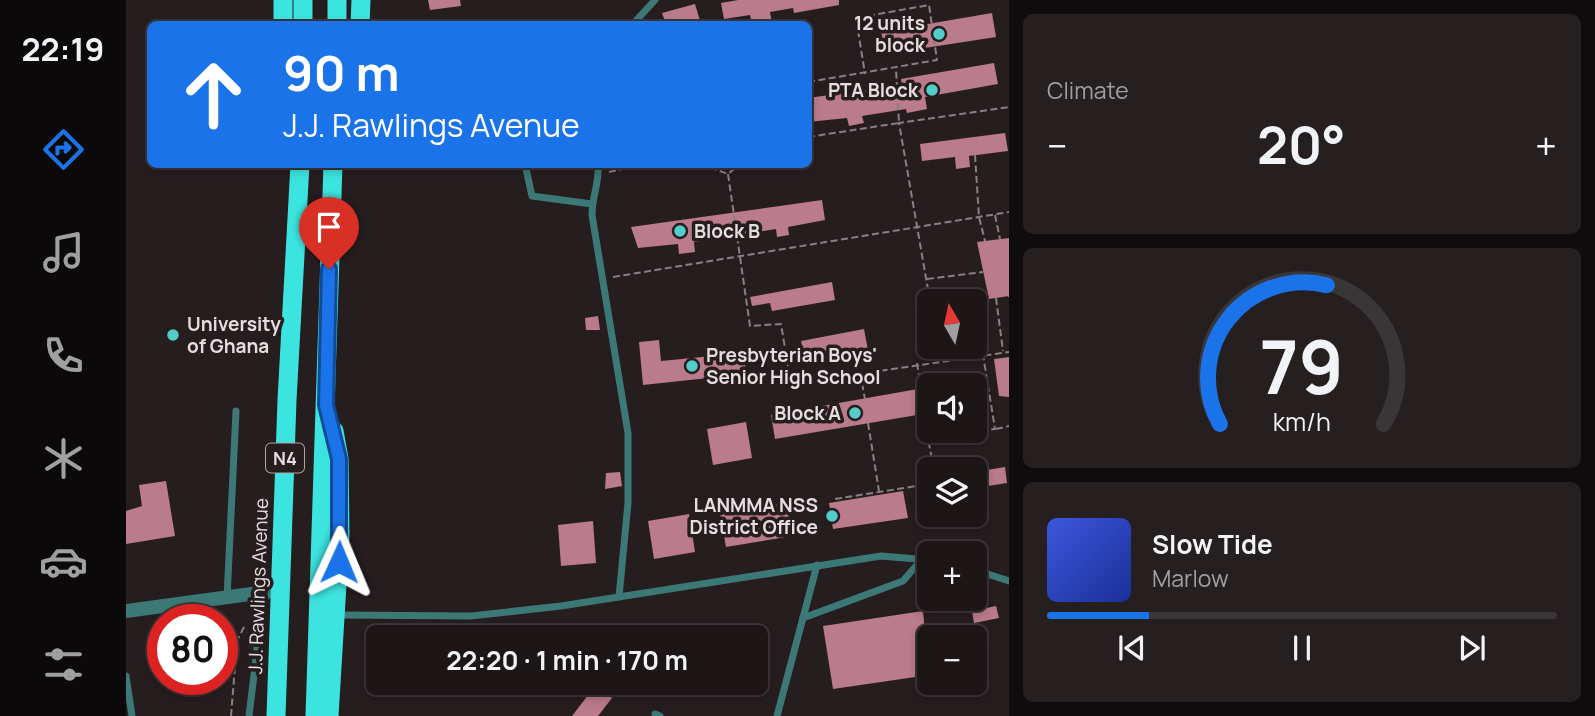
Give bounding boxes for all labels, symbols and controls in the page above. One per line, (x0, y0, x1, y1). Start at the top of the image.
place label: 12 units block (854, 10, 926, 58)
marker: 12 units block (931, 26, 947, 42)
text: 22:19 (22, 27, 104, 71)
text: 90 m (283, 39, 400, 106)
icon: ahead (168, 49, 259, 140)
text: Climate (1047, 74, 1129, 106)
place label: PTA Block (828, 77, 919, 103)
marker: PTA Block (924, 82, 940, 98)
text: J.J. Rawlings Avenue (283, 103, 580, 147)
text: 20° (1257, 109, 1346, 180)
text: − (1047, 119, 1068, 171)
text: + (1535, 119, 1557, 171)
icon: directions (39, 125, 88, 174)
pin (299, 197, 359, 269)
icon: arrive (310, 208, 348, 246)
place label: Block B (694, 218, 760, 244)
marker: Block B (672, 223, 688, 239)
icon: music (39, 228, 88, 277)
north arrow (917, 289, 987, 359)
map controls (917, 289, 987, 695)
place label: University of Ghana (187, 311, 281, 359)
text: 79 (1260, 316, 1344, 416)
marker: University of Ghana (165, 327, 181, 343)
icon: phone (39, 331, 88, 380)
place label: Presbyterian Boys' Senior High School (706, 342, 881, 390)
marker: Presbyterian Boys' Senior High School (684, 358, 700, 374)
button: sound (917, 373, 987, 443)
place label: Block A (774, 400, 841, 426)
text: km/h (1273, 404, 1331, 439)
marker: Block A (847, 405, 863, 421)
icon: climate (39, 434, 88, 483)
road number: N4 (266, 444, 304, 472)
button: layers (917, 457, 987, 527)
place label: LANMMA NSS District Office (689, 492, 818, 540)
street label: J.J. Rawlings Avenue (242, 498, 274, 674)
marker: LANMMA NSS District Office (824, 508, 840, 524)
position arrow (302, 525, 376, 599)
text: Slow Tide (1152, 526, 1273, 562)
icon: car (39, 537, 88, 586)
button: + (917, 541, 987, 611)
text: Marlow (1152, 562, 1229, 594)
speed limit sign: 80 (147, 604, 238, 695)
button: − (917, 625, 987, 695)
icon: previous (1113, 629, 1151, 667)
icon: pause (1283, 629, 1321, 667)
icon: next (1453, 629, 1491, 667)
icon: filters (39, 640, 88, 689)
text: 22:20 · 1 min · 170 m (446, 642, 688, 678)

